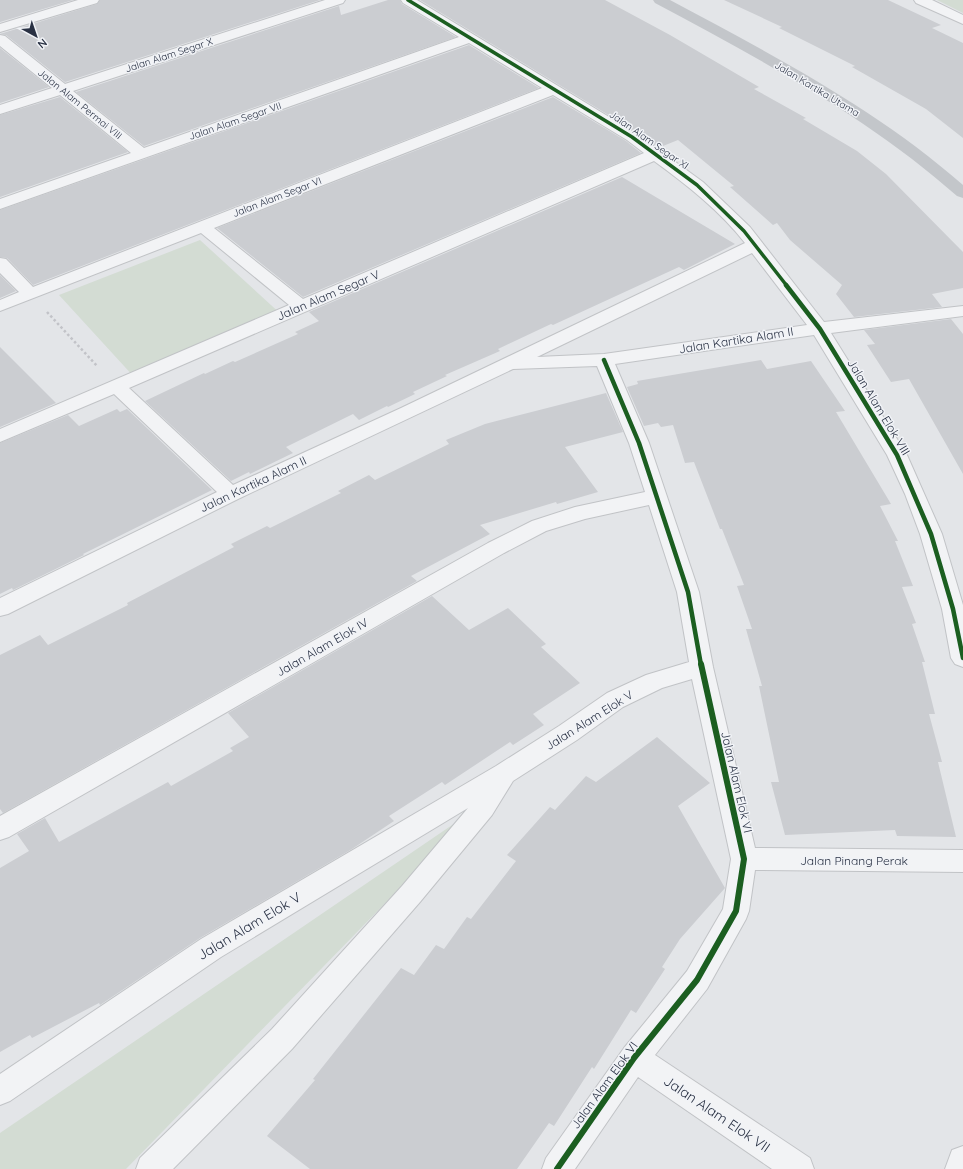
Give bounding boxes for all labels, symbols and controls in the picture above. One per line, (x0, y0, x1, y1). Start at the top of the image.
north arrow (16, 16, 56, 56)
street label: Jalan Alam Segar X (124, 35, 214, 75)
text: N (35, 36, 50, 52)
street label: Jalan Kartika Utama (772, 59, 862, 119)
street label: Jalan Alam Permai VIII (35, 66, 125, 142)
street label: Jalan Alam Segar VII (187, 99, 283, 143)
street label: Jalan Alam Segar XI (607, 108, 691, 172)
street label: Jalan Alam Segar VI (231, 174, 323, 220)
street label: Jalan Alam Segar V (274, 267, 382, 323)
street label: Jalan Kartika Alam II (678, 324, 794, 356)
street label: Jalan Alam Elok VIII (844, 356, 914, 458)
street label: Jalan Kartika Alam II (197, 453, 309, 515)
street label: Jalan Alam Elok IV (273, 615, 371, 679)
street label: Jalan Alam Elok V (542, 687, 636, 753)
street label: Jalan Alam Elok VI (718, 730, 756, 834)
street label: Jalan Pinang Perak (800, 853, 908, 868)
street label: Jalan Alam Elok V (194, 888, 304, 964)
street label: Jalan Alam Elok VI (567, 1039, 641, 1131)
street label: Jalan Alam Elok VII (660, 1072, 774, 1156)

